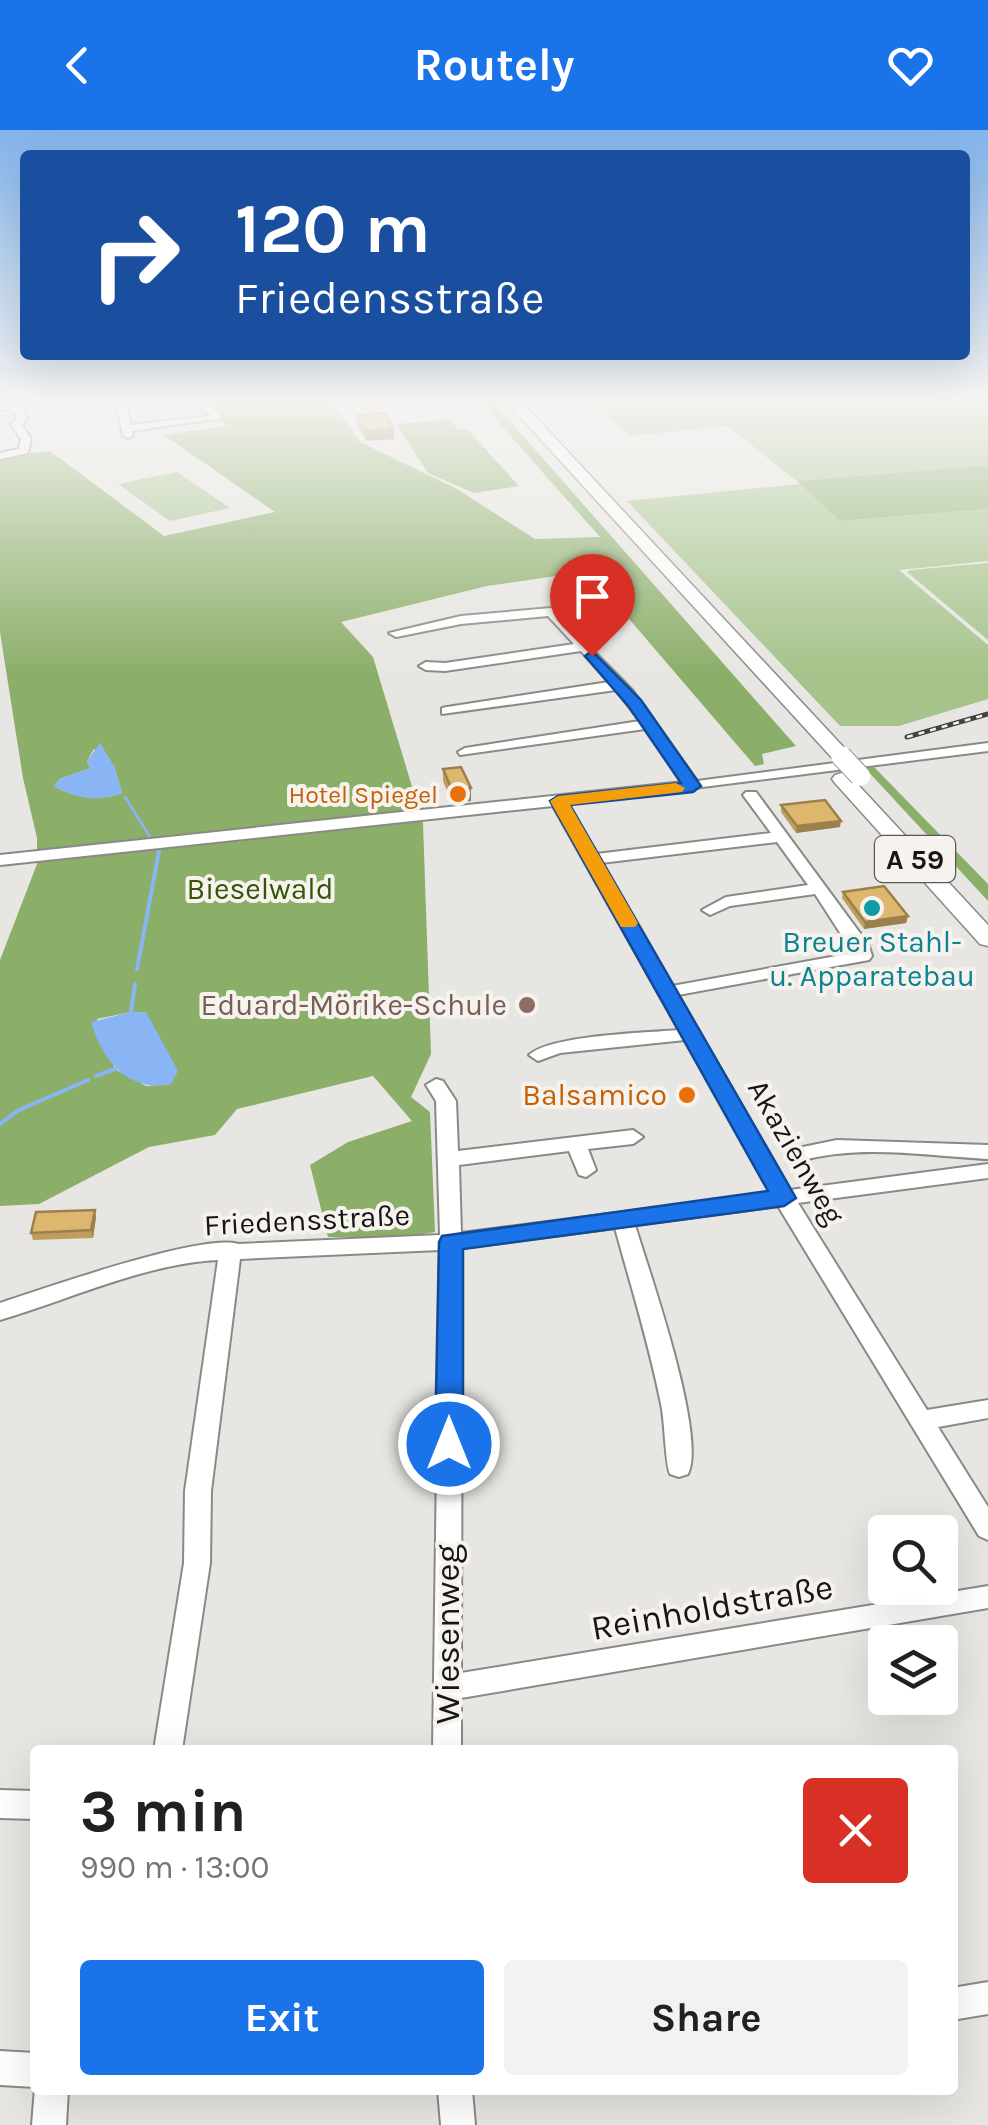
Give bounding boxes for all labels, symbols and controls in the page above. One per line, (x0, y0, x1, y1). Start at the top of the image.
icon: back (50, 38, 105, 93)
icon: heart (883, 38, 938, 93)
text: Routely (414, 39, 574, 91)
text: 120 m (235, 188, 431, 270)
icon: right (70, 190, 200, 320)
text: Friedensstraße (235, 272, 544, 324)
pin (550, 554, 635, 657)
icon: arrive (565, 569, 620, 624)
place label: Hotel Spiegel (288, 780, 438, 809)
marker: Hotel Spiegel (447, 783, 469, 805)
road number: A 59 (875, 836, 955, 882)
park label: Bieselwald (187, 871, 334, 907)
marker: Breuer Stahl- u. Apparatebau (861, 897, 883, 919)
place label: Breuer Stahl- u. Apparatebau (769, 924, 975, 994)
place label: Eduard-Mörike-Schule (201, 987, 507, 1023)
marker: Eduard-Mörike-Schule (516, 994, 538, 1016)
street label: Akazienweg (740, 1073, 852, 1231)
place label: Balsamico (522, 1077, 667, 1113)
marker: Balsamico (676, 1084, 698, 1106)
street label: Friedensstraße (203, 1197, 411, 1243)
position arrow (397, 1392, 501, 1496)
map controls (868, 1515, 958, 1715)
button: search (868, 1515, 958, 1605)
street label: Wiesenweg (427, 1544, 468, 1724)
street label: Reinholdstraße (588, 1566, 836, 1649)
button: layers (868, 1625, 958, 1715)
text: 3 min (80, 1776, 247, 1846)
button: close (803, 1778, 908, 1883)
text: 990 m · 13:00 (80, 1849, 269, 1886)
button: Exit (80, 1960, 484, 2075)
button: Share (504, 1960, 908, 2075)

